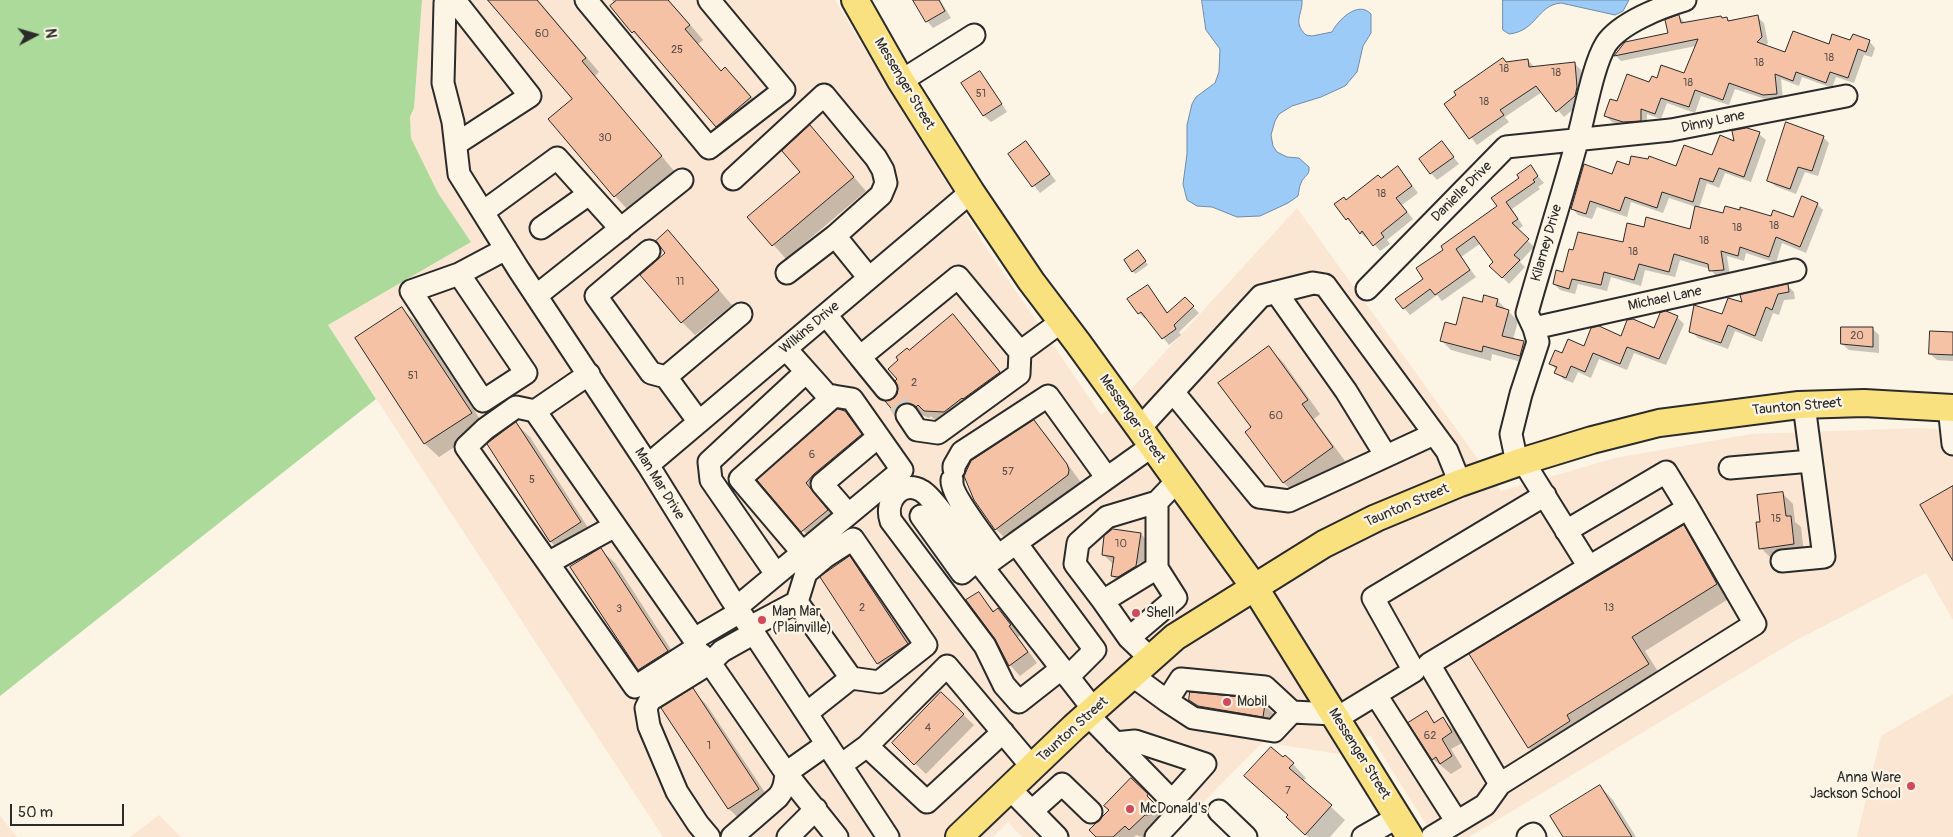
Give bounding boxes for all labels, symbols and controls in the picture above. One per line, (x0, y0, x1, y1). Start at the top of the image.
north arrow (10, 10, 60, 60)
house number: 60 (535, 27, 549, 41)
text: N (41, 28, 59, 39)
street label: Messenger Street (870, 35, 938, 133)
house number: 25 (671, 43, 683, 57)
house number: 18 (1824, 51, 1834, 65)
house number: 18 (1754, 56, 1764, 70)
house number: 18 (1499, 62, 1509, 76)
house number: 18 (1551, 66, 1561, 80)
house number: 18 (1683, 76, 1693, 90)
house number: 51 (976, 87, 986, 101)
house number: 18 (1479, 95, 1489, 109)
street label: Dinny Lane (1680, 107, 1746, 137)
house number: 30 (598, 131, 612, 145)
street label: Danielle Drive (1428, 158, 1496, 226)
house number: 18 (1376, 187, 1386, 201)
street label: Kilarney Drive (1528, 202, 1566, 284)
house number: 18 (1769, 219, 1779, 233)
house number: 18 (1732, 221, 1742, 235)
house number: 18 (1699, 234, 1709, 248)
house number: 18 (1628, 245, 1638, 259)
house number: 11 (676, 275, 684, 289)
street label: Michael Lane (1627, 283, 1703, 315)
street label: Wilkins Drive (777, 298, 843, 358)
house number: 20 (1850, 329, 1864, 343)
house number: 51 (408, 369, 418, 383)
street label: Messenger Street (1095, 372, 1169, 466)
house number: 2 (911, 376, 917, 390)
street label: Taunton Street (1751, 395, 1843, 419)
house number: 60 (1269, 409, 1283, 423)
street label: Man Mar Drive (630, 445, 688, 523)
house number: 6 (809, 448, 815, 462)
house number: 57 (1002, 465, 1014, 479)
house number: 5 (529, 473, 535, 487)
street label: Taunton Street (1362, 481, 1452, 531)
house number: 15 (1771, 512, 1781, 526)
house number: 10 (1115, 537, 1127, 551)
house number: 2 (859, 601, 865, 615)
house number: 13 (1604, 601, 1614, 615)
house number: 3 (616, 602, 622, 616)
place label: Man Mar (Plainville) (772, 604, 832, 636)
place label: Shell (1146, 605, 1174, 621)
marker: Shell (1130, 607, 1142, 619)
marker: Man Mar (Plainville) (756, 614, 768, 626)
street label: Taunton Street (1034, 694, 1112, 766)
place label: Mobil (1237, 694, 1267, 710)
marker: Mobil (1221, 696, 1233, 708)
street label: Messenger Street (1324, 705, 1394, 803)
house number: 4 (925, 721, 931, 735)
house number: 62 (1424, 729, 1436, 743)
house number: 1 (707, 739, 711, 753)
place label: Anna Ware Jackson School (1810, 770, 1901, 802)
marker: Anna Ware Jackson School (1905, 780, 1917, 792)
house number: 7 (1285, 784, 1291, 798)
scale bar (12, 794, 126, 826)
place label: McDonald's (1140, 801, 1207, 817)
text: 50 m (18, 803, 53, 822)
marker: McDonald's (1124, 803, 1136, 815)

